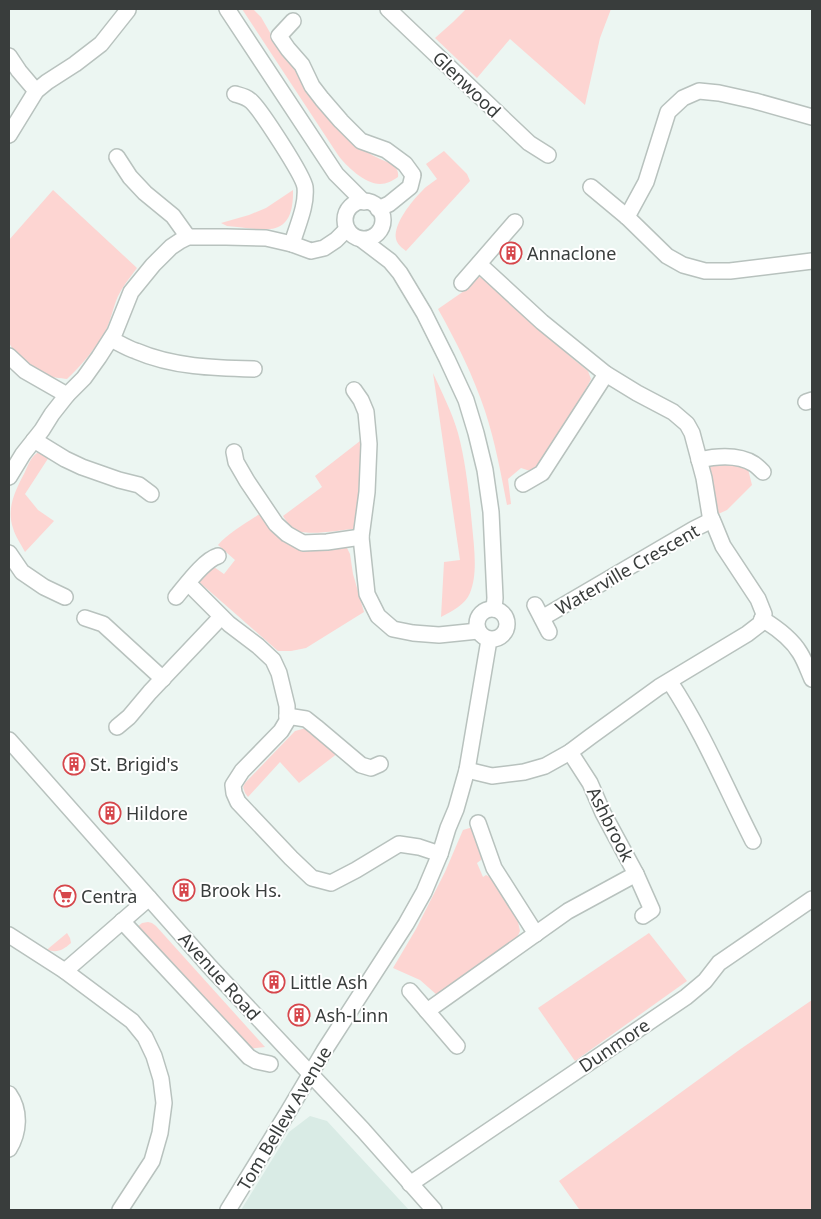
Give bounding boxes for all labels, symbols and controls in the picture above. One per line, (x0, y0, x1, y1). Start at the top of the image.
street label: Glenwood (428, 45, 506, 123)
building icon: Annaclone (499, 241, 523, 265)
place label: Annaclone (527, 241, 616, 265)
street label: Waterville Crescent (551, 518, 704, 620)
building icon: St. Brigid's (62, 752, 86, 776)
place label: St. Brigid's (90, 752, 179, 776)
street label: Ashbrook (582, 783, 640, 866)
building icon: Hildore (98, 801, 122, 825)
place label: Hildore (126, 801, 188, 825)
building icon: Brook Hs. (172, 878, 196, 902)
place label: Brook Hs. (200, 878, 282, 902)
supermarket icon: Centra (53, 884, 77, 908)
place label: Centra (81, 884, 137, 908)
street label: Avenue Road (174, 927, 266, 1025)
building icon: Little Ash (262, 970, 286, 994)
place label: Little Ash (290, 970, 368, 994)
building icon: Ash-Linn (287, 1003, 311, 1027)
place label: Ash-Linn (315, 1003, 388, 1027)
street label: Dunmore (574, 1013, 654, 1077)
street label: Tom Bellew Avenue (231, 1041, 337, 1195)

